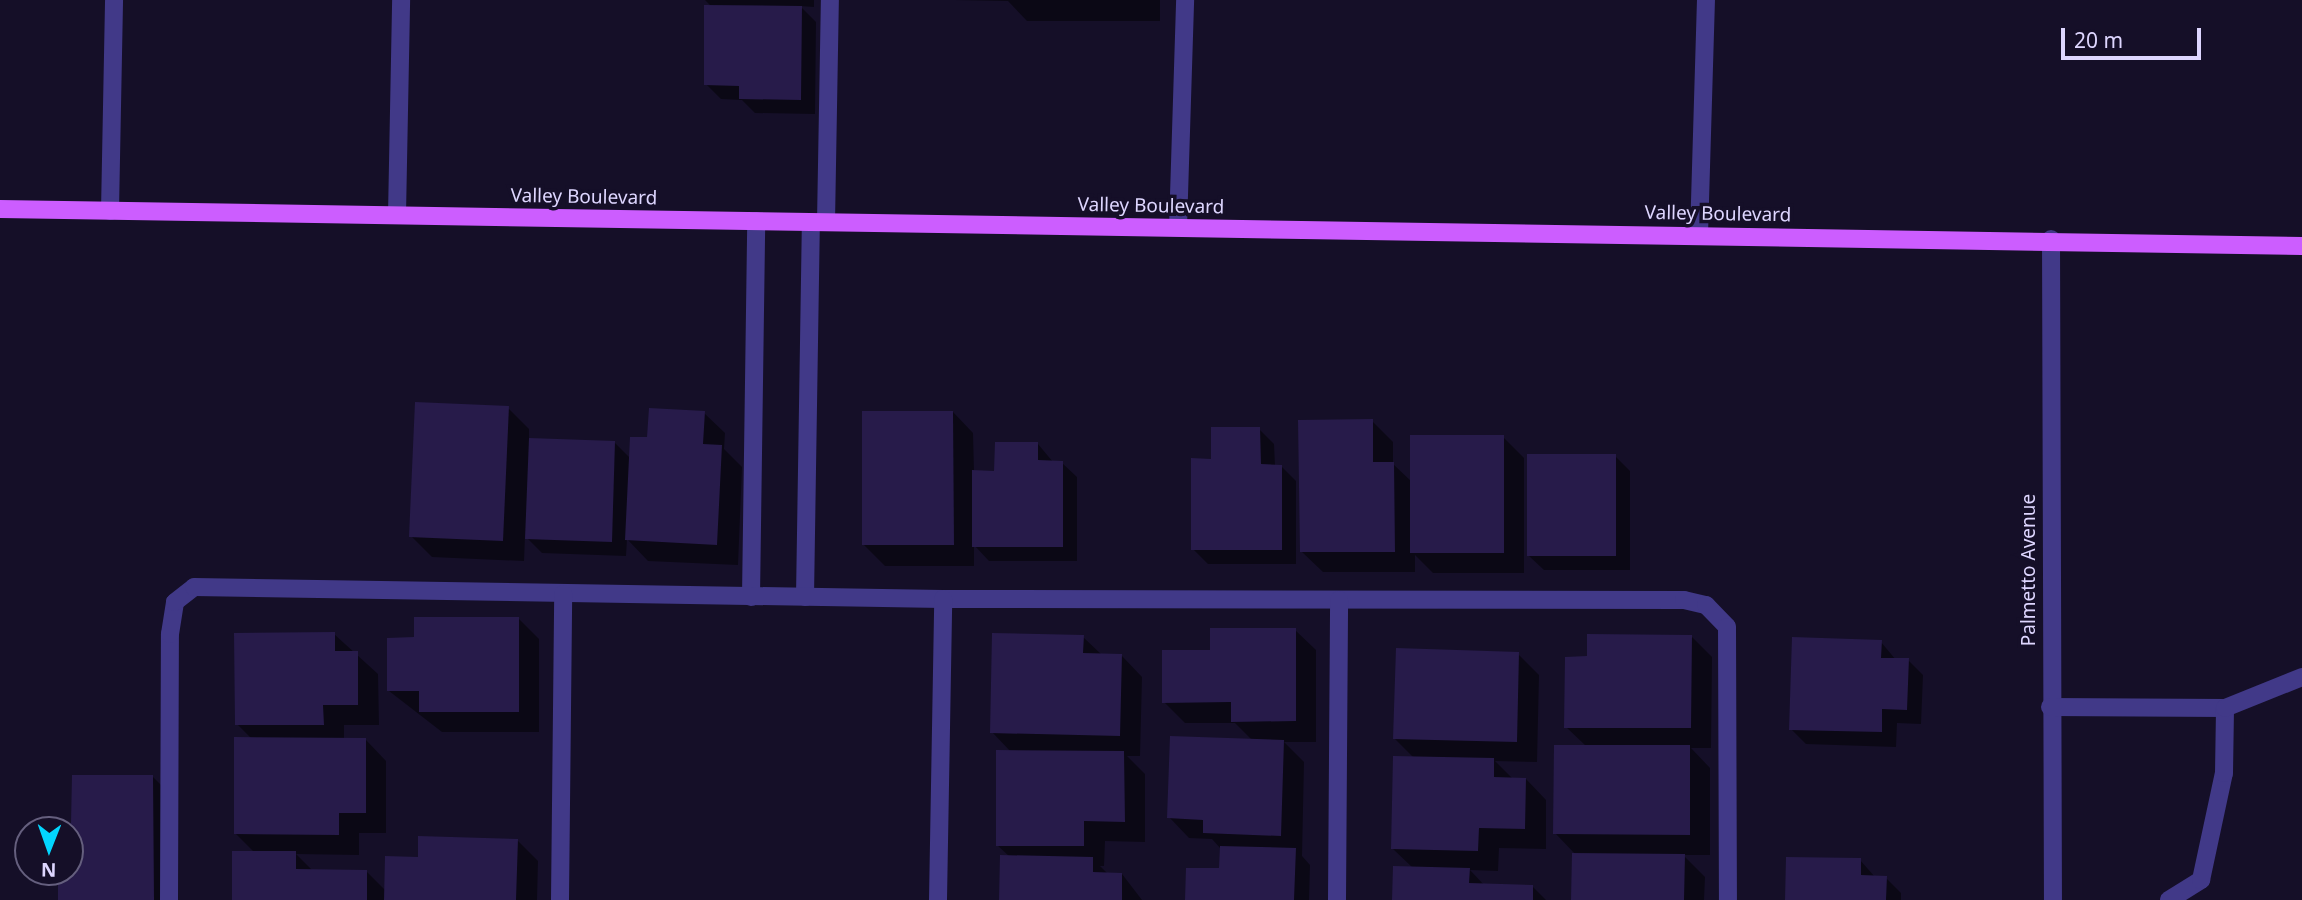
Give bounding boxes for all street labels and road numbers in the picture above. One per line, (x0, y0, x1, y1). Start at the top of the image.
street label: Valley Boulevard (510, 184, 658, 210)
street label: Valley Boulevard (1077, 193, 1225, 219)
street label: Valley Boulevard (1644, 201, 1792, 227)
street label: Palmetto Avenue (2018, 494, 2040, 646)

